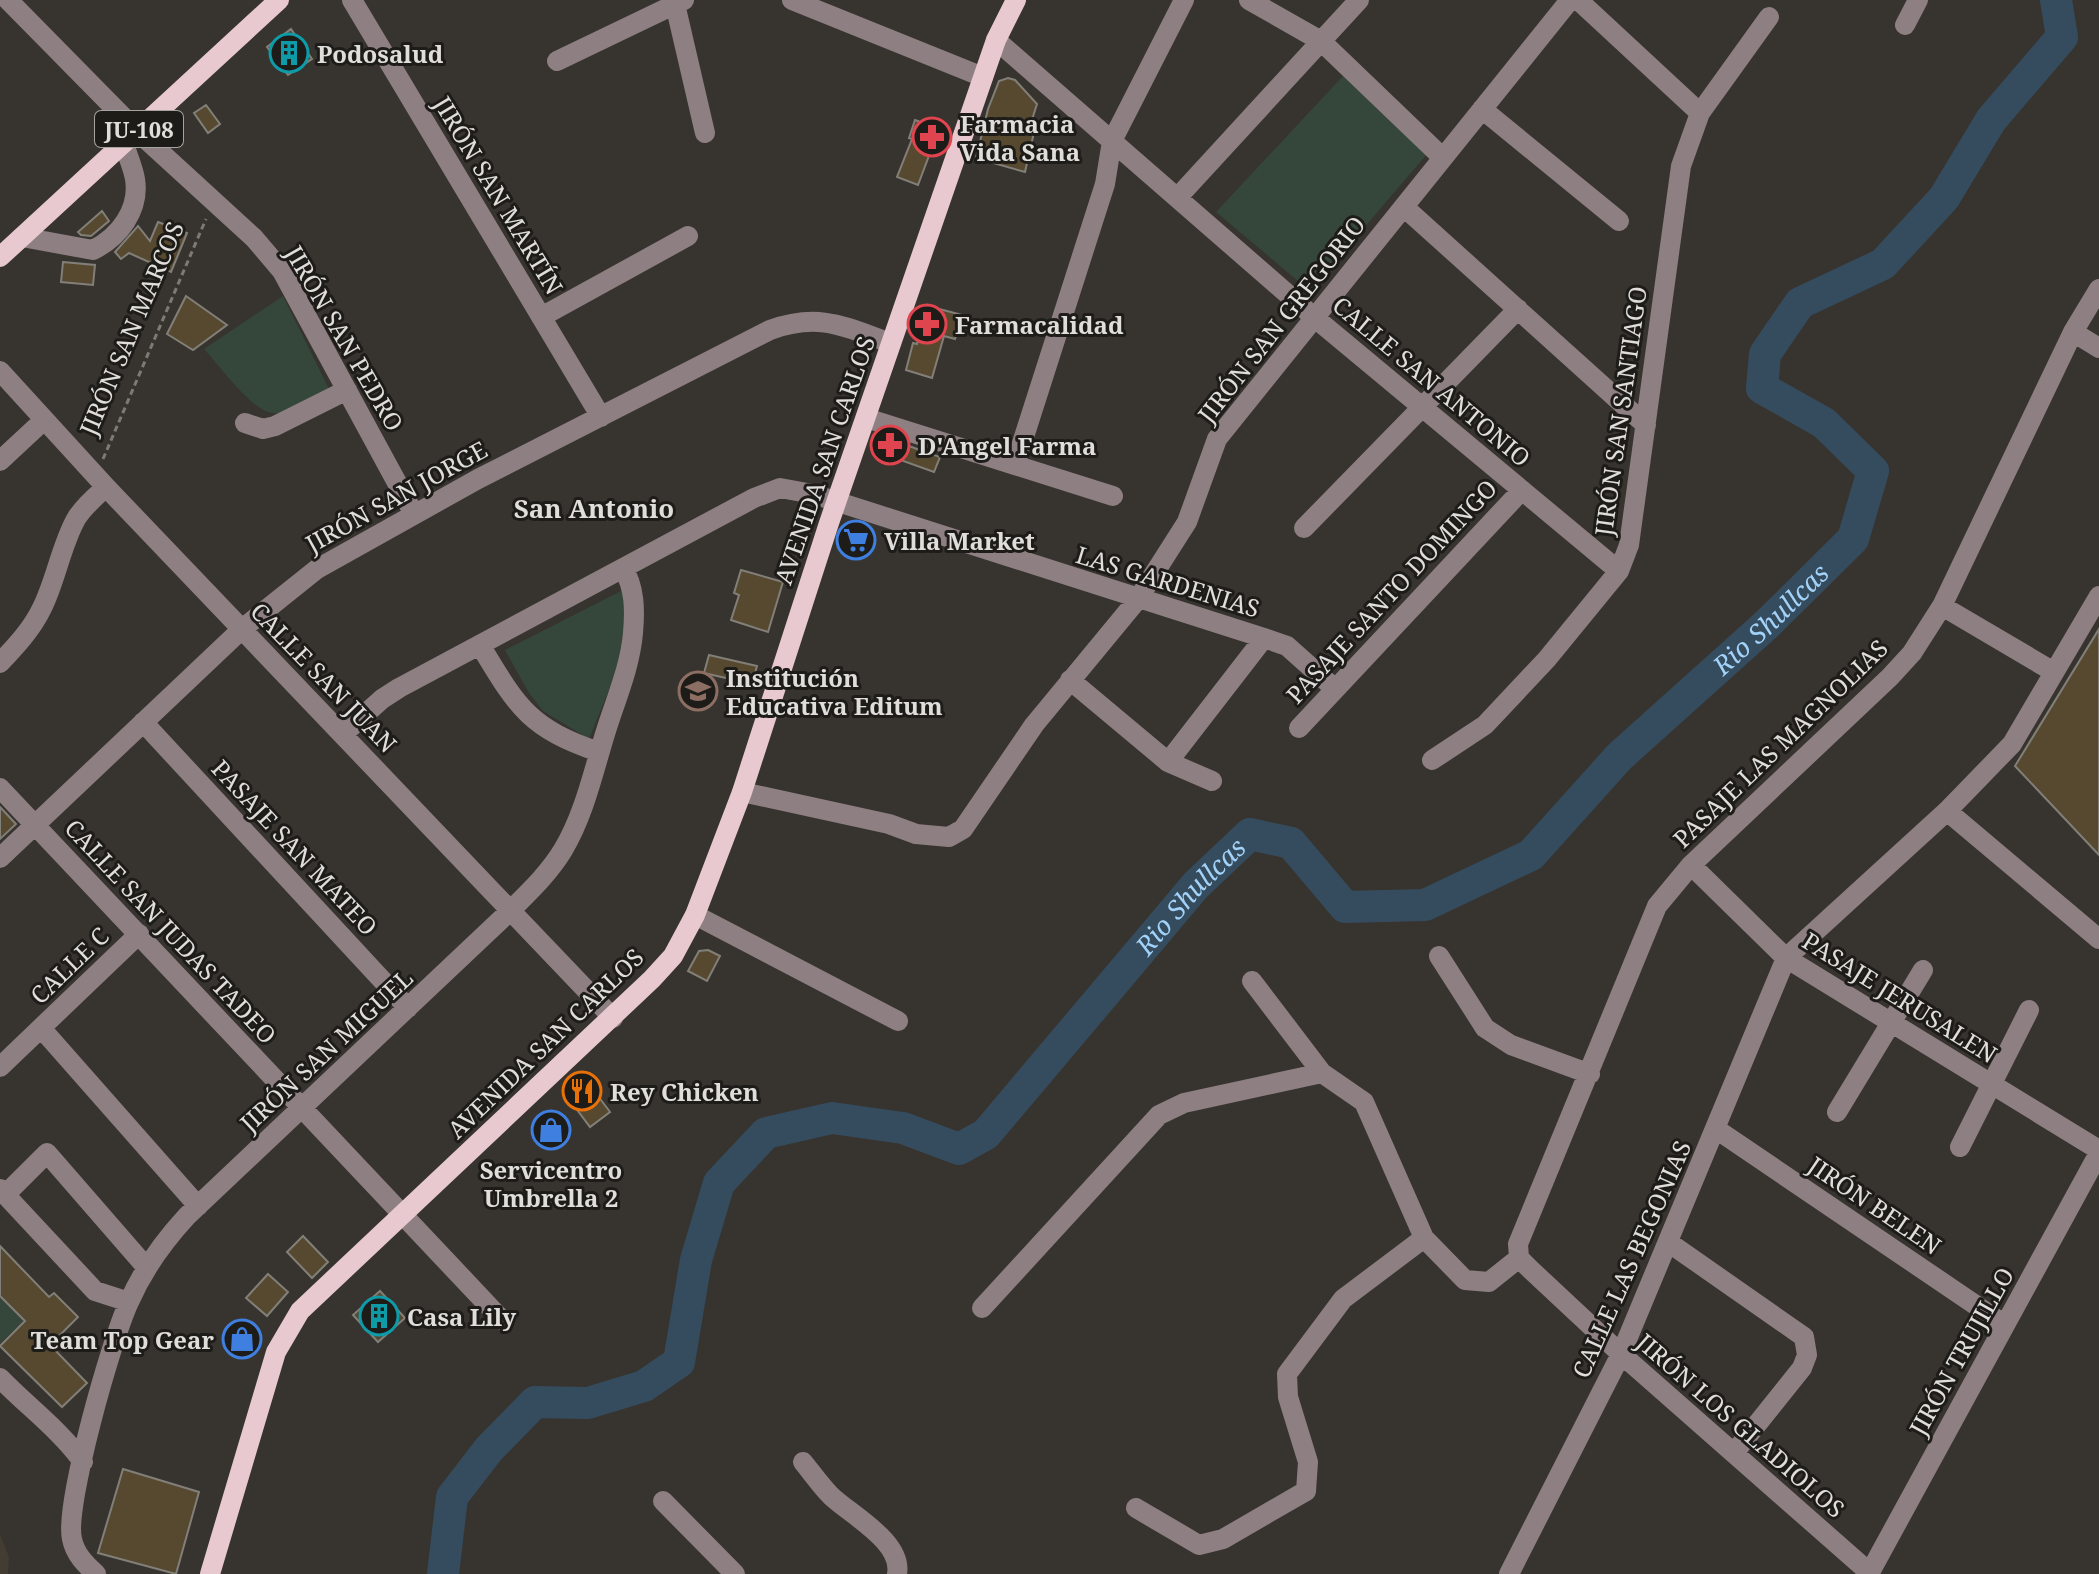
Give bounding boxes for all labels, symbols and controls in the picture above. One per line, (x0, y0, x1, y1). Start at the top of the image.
building icon: Podosalud (268, 32, 310, 74)
place label: Podosalud (317, 37, 444, 70)
street label: JIRÓN SAN MARTÍN (426, 89, 571, 300)
place label: Farmacia Vida Sana (960, 107, 1080, 168)
road number: JU-108 (95, 111, 183, 147)
pharmacy icon: Farmacia Vida Sana (911, 116, 953, 158)
street label: JIRÓN SAN GREGORIO (1189, 209, 1372, 430)
street label: JIRÓN SAN MARCOS (71, 216, 191, 441)
street label: JIRÓN SAN PEDRO (278, 238, 412, 437)
street label: JIRÓN SAN SANTIAGO (1586, 284, 1654, 539)
street label: CALLE SAN ANTONIO (1326, 288, 1538, 474)
pharmacy icon: Farmacalidad (906, 303, 948, 345)
place label: Farmacalidad (955, 308, 1124, 341)
street label: AVENIDA SAN CARLOS (766, 331, 882, 589)
pharmacy icon: D'Angel Farma (869, 424, 911, 466)
place label: D'Angel Farma (918, 429, 1096, 462)
street label: JIRÓN SAN JORGE (298, 432, 493, 560)
street label: PASAJE SANTO DOMINGO (1278, 472, 1504, 710)
district label: San Antonio (514, 490, 674, 526)
supermarket icon: Villa Market (835, 519, 877, 561)
place label: Villa Market (884, 524, 1035, 557)
street label: LAS GARDENIAS (1072, 537, 1264, 625)
water label: Rio Shullcas (1704, 555, 1837, 683)
street label: CALLE SAN JUAN (244, 595, 404, 759)
street label: PASAJE LAS MAGNOLIAS (1665, 632, 1895, 854)
place label: Institución Educativa Editum (726, 661, 943, 722)
school or university icon: Institución Educativa Editum (677, 670, 719, 712)
street label: PASAJE SAN MATEO (205, 752, 385, 942)
street label: CALLE SAN JUDAS TADEO (58, 811, 284, 1051)
water label: Rio Shullcas (1126, 829, 1253, 963)
street label: CALLE C (22, 919, 116, 1011)
street label: PASAJE JERUSALEN (1797, 924, 2003, 1070)
street label: AVENIDA SAN CARLOS (440, 941, 650, 1145)
street label: JIRÓN SAN MIGUEL (232, 961, 419, 1139)
restaurant icon: Rey Chicken (561, 1070, 603, 1112)
place label: Rey Chicken (610, 1075, 759, 1108)
shop icon: Servicentro Umbrella 2 (530, 1109, 572, 1151)
street label: CALLE LAS BEGONIAS (1564, 1135, 1698, 1383)
street label: JIRÓN BELEN (1801, 1148, 1948, 1262)
place label: Servicentro Umbrella 2 (480, 1153, 622, 1214)
street label: JIRÓN TRUJILLO (1901, 1261, 2021, 1442)
building icon: Casa Lily (358, 1295, 400, 1337)
place label: Casa Lily (407, 1300, 516, 1333)
shop icon: Team Top Gear (221, 1318, 263, 1360)
place label: Team Top Gear (31, 1323, 214, 1356)
street label: JIRÓN LOS GLADIOLOS (1629, 1325, 1852, 1525)

